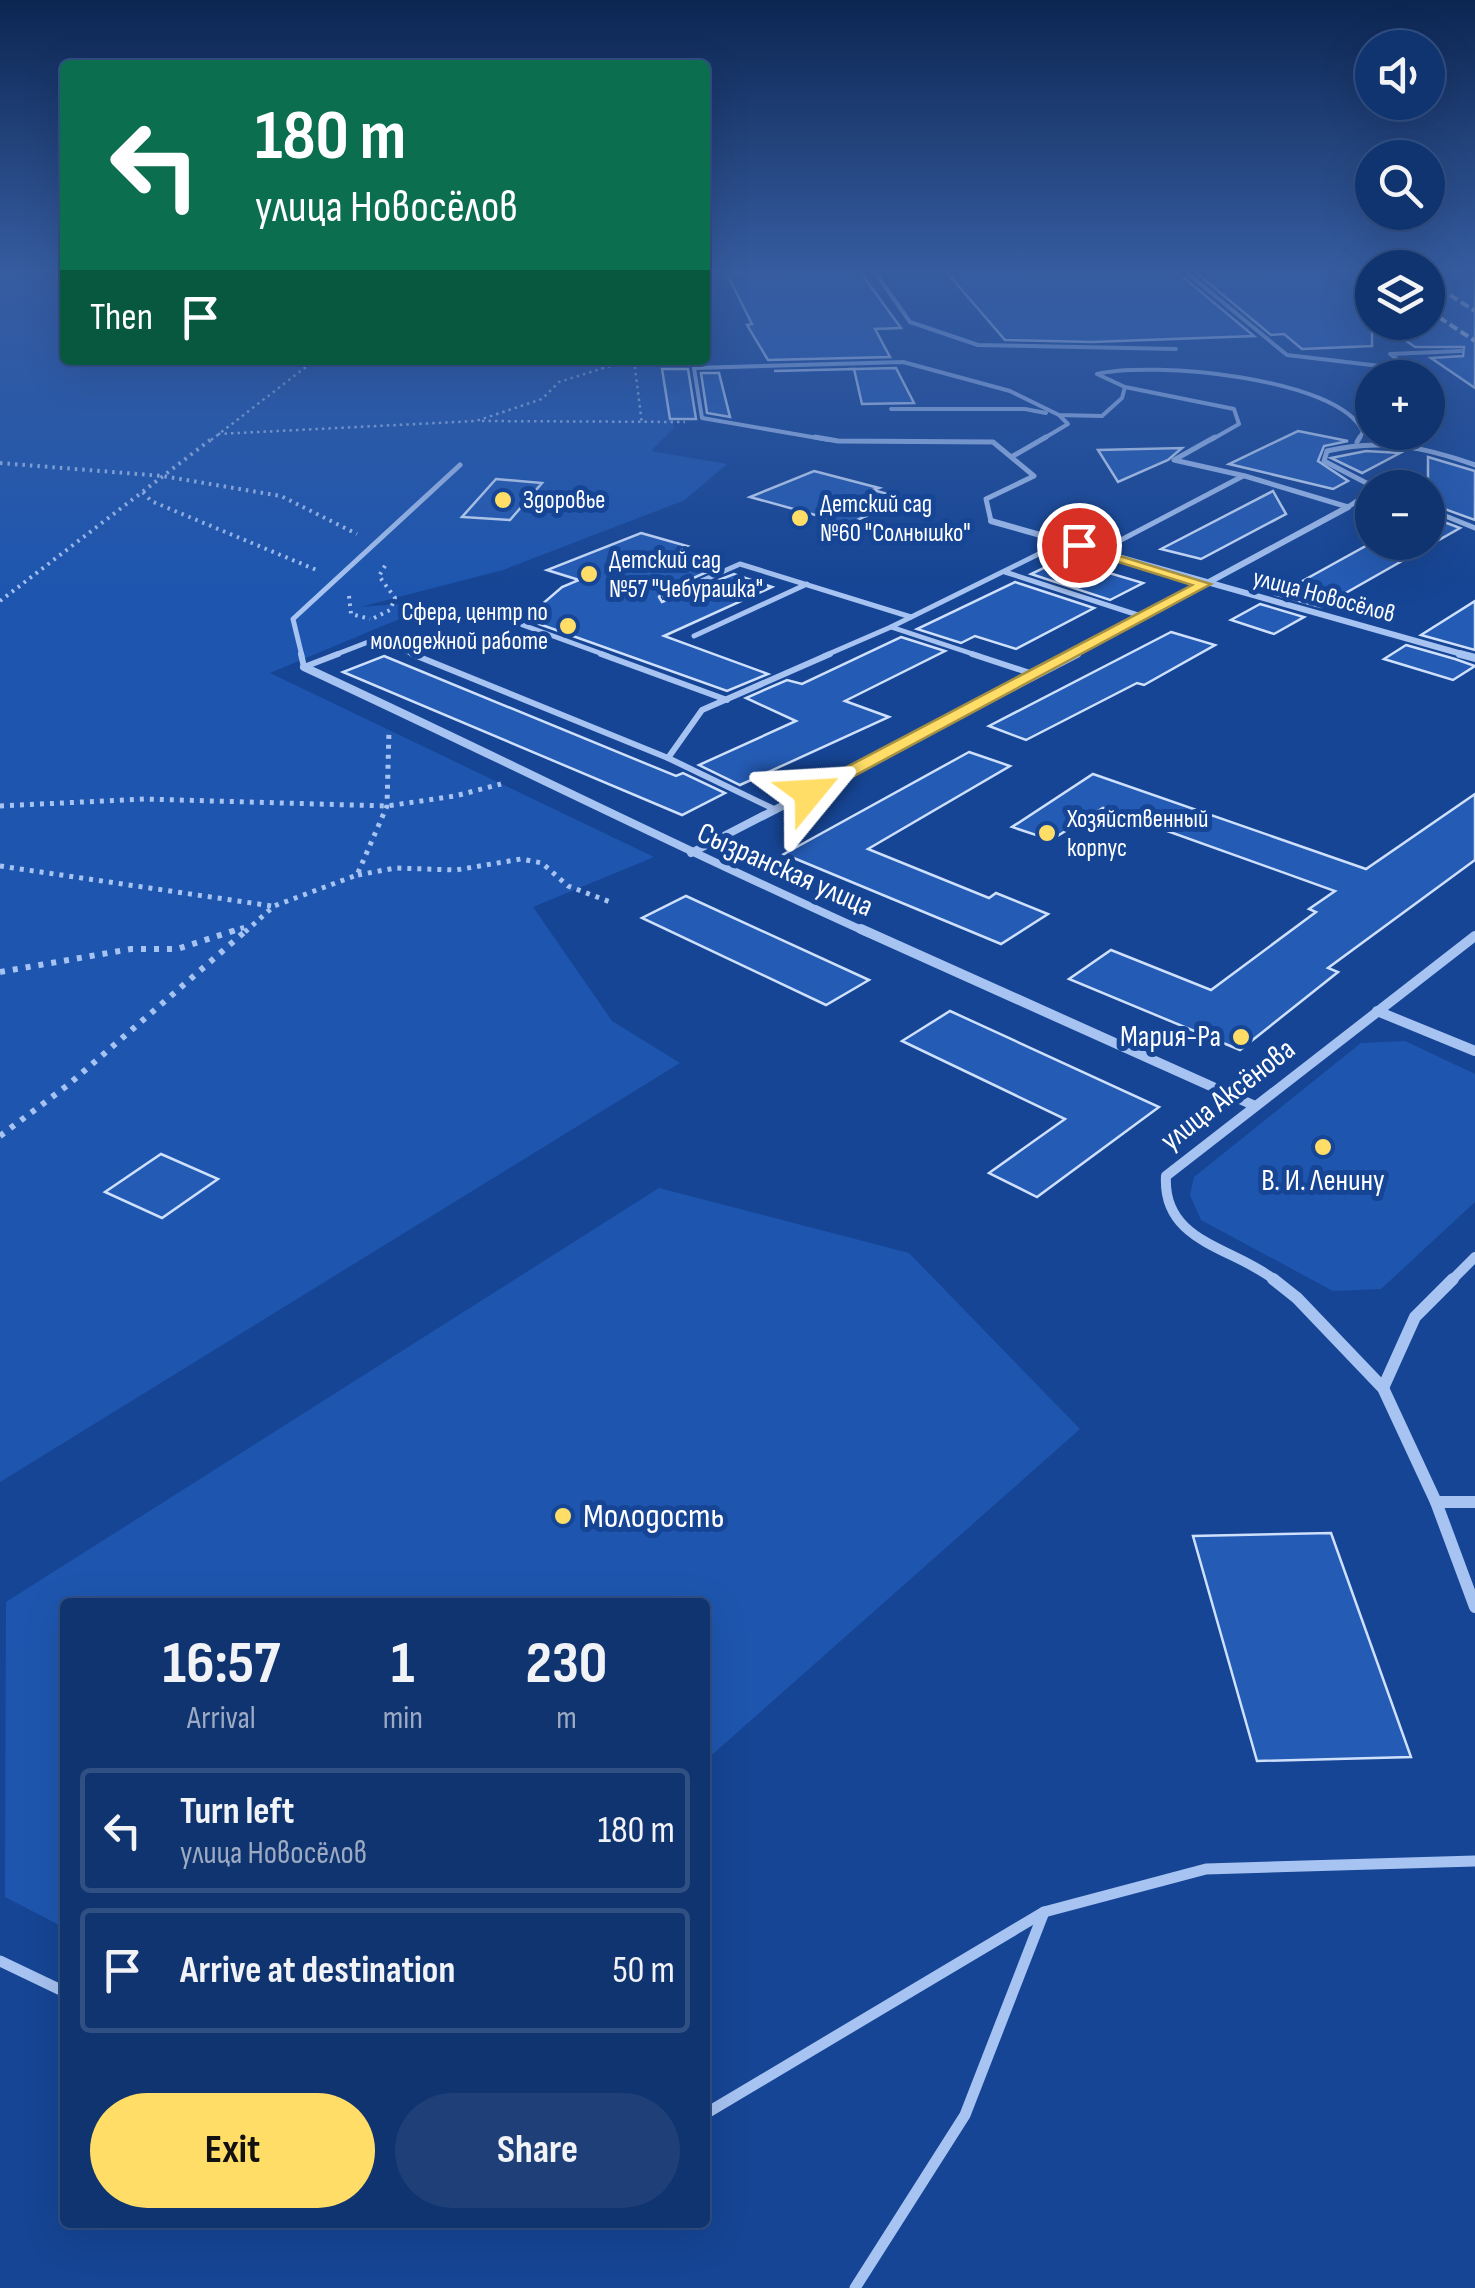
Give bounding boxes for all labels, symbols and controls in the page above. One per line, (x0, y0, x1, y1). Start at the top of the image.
map controls (1355, 30, 1445, 560)
button: sound (1355, 30, 1445, 120)
text: 180 m (255, 95, 406, 179)
icon: left (90, 100, 220, 230)
button: search (1355, 140, 1445, 230)
text: улица Новосёлов (255, 180, 518, 235)
button: layers (1355, 250, 1445, 340)
icon: arrive (173, 290, 228, 345)
text: Then (90, 295, 153, 340)
button: + (1355, 360, 1445, 450)
button: − (1355, 470, 1445, 560)
place label: Здоровье (523, 485, 605, 516)
marker: Здоровье (492, 489, 514, 511)
place label: Детский сад №60 "Солнышко" (820, 489, 971, 549)
pin (1037, 503, 1122, 588)
marker: Детский сад №60 "Солнышко" (789, 507, 811, 529)
icon: arrive (1052, 518, 1107, 573)
place label: Детский сад №57 "Чебурашка" (609, 545, 763, 605)
street label: улица Новосёлов (1249, 562, 1399, 630)
marker: Детский сад №57 "Чебурашка" (578, 563, 600, 585)
place label: Сфера, центр по молодежной работе (370, 597, 548, 657)
marker: Сфера, центр по молодежной работе (557, 615, 579, 637)
position arrow (757, 741, 861, 845)
place label: Хозяйственный корпус (1066, 804, 1208, 864)
street label: Сызранская улица (692, 815, 878, 925)
marker: Хозяйственный корпус (1036, 822, 1058, 844)
place label: Мария-Ра (1120, 1019, 1221, 1055)
marker: Мария-Ра (1230, 1026, 1252, 1048)
street label: улица Аксёнова (1154, 1031, 1302, 1159)
marker: В. И. Ленину (1312, 1136, 1334, 1158)
place label: В. И. Ленину (1261, 1163, 1385, 1199)
place label: Молодость (583, 1495, 724, 1538)
marker: Молодость (552, 1505, 574, 1527)
text: 16:57 (163, 1628, 280, 1700)
text: 1 (391, 1628, 415, 1700)
text: 230 (526, 1628, 607, 1700)
text: Arrival (187, 1699, 256, 1738)
text: min (383, 1699, 423, 1738)
text: m (556, 1699, 577, 1738)
text: Turn left (180, 1789, 294, 1834)
icon: left (95, 1803, 150, 1858)
text: 180 m (598, 1808, 675, 1853)
text: улица Новосёлов (180, 1834, 367, 1873)
icon: arrive (95, 1943, 150, 1998)
text: Arrive at destination (180, 1948, 455, 1993)
text: 50 m (612, 1948, 675, 1993)
button: Exit (90, 2093, 375, 2208)
button: Share (395, 2093, 680, 2208)

